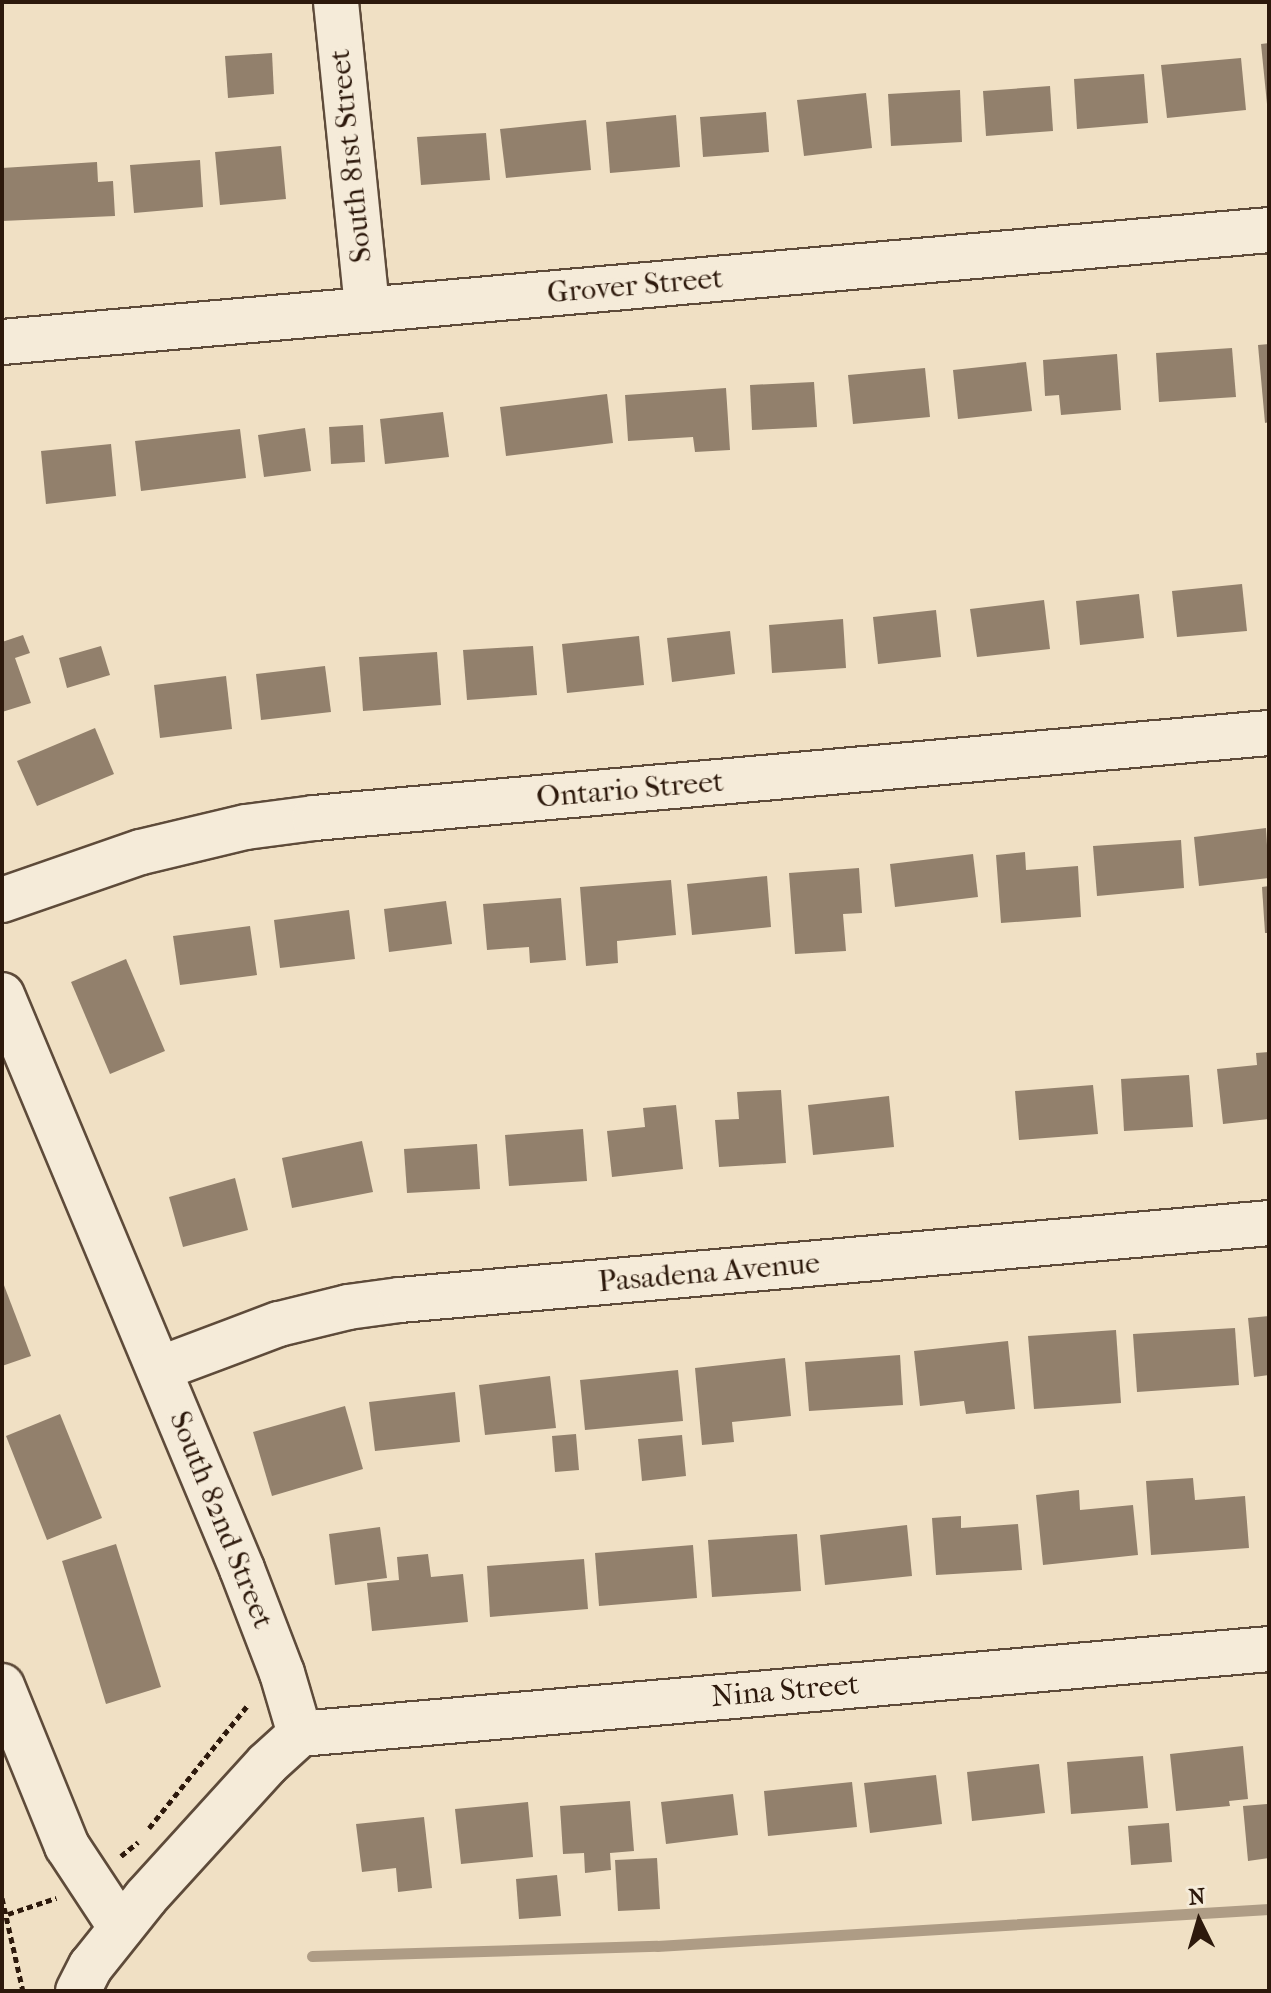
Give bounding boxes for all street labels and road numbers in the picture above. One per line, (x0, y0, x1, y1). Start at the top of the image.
street label: South 81st Street (322, 47, 380, 265)
street label: Grover Street (546, 260, 724, 312)
street label: Ontario Street (535, 764, 725, 816)
street label: Pasadena Avenue (597, 1245, 821, 1301)
street label: South 82nd Street (161, 1406, 281, 1634)
street label: Nina Street (710, 1667, 860, 1715)

